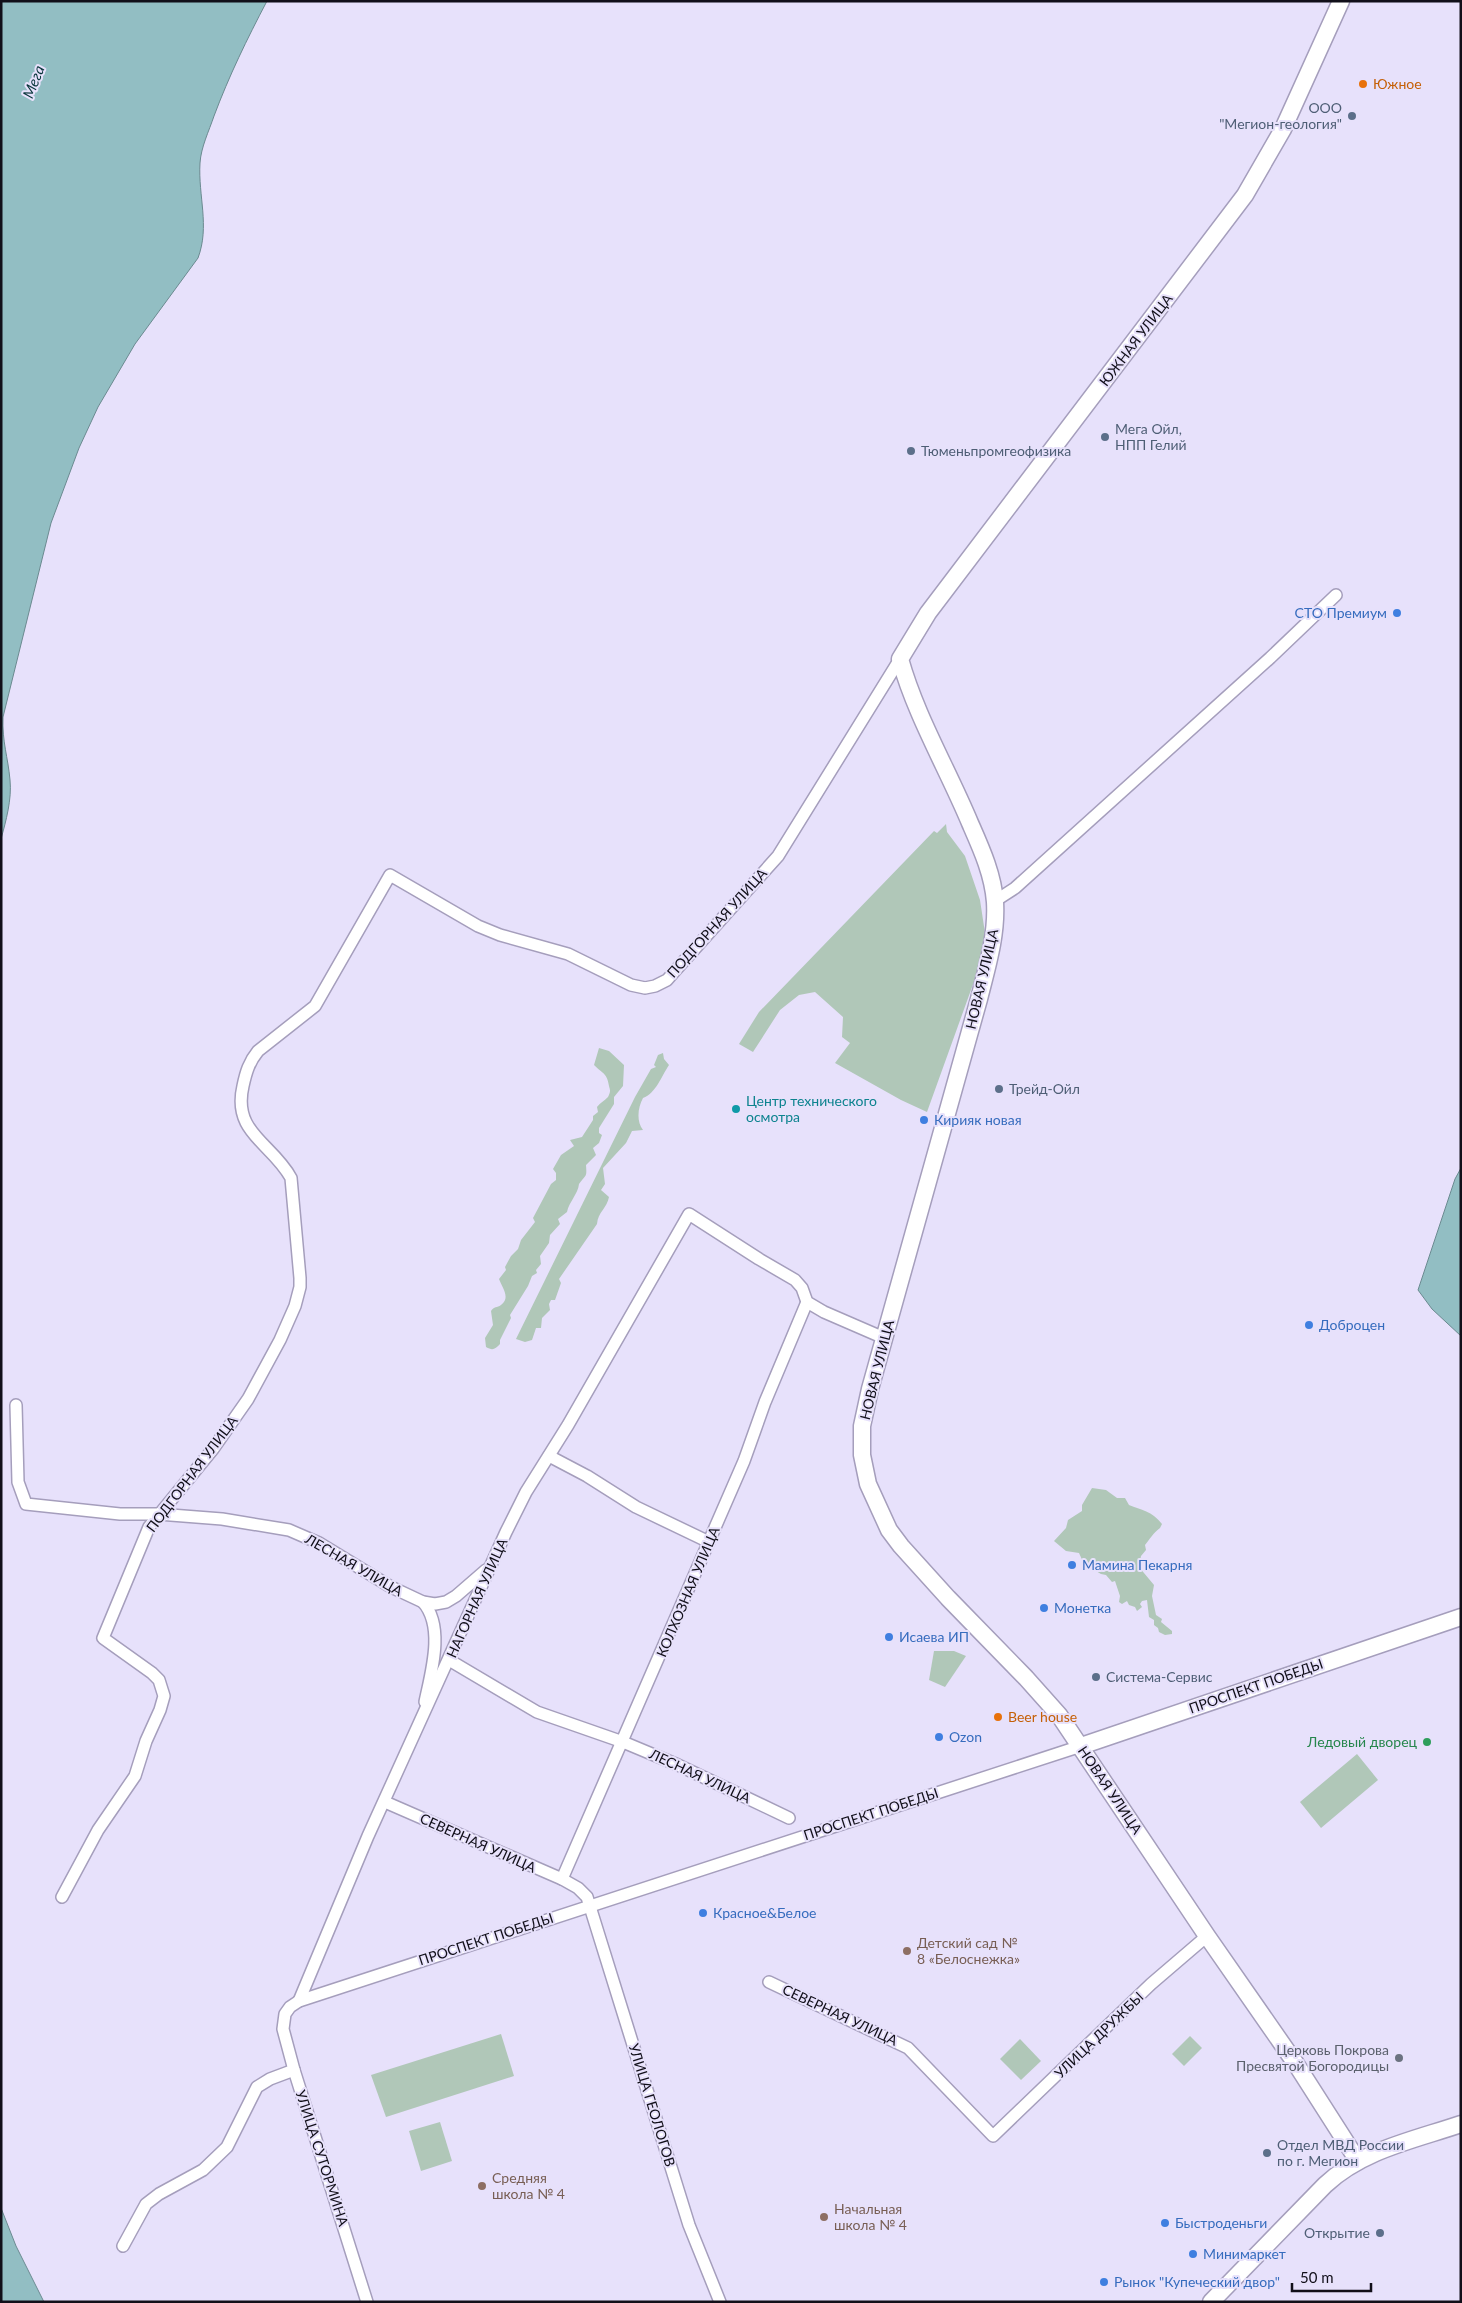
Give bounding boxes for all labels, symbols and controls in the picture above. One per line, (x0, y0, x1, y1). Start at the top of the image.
water label: Мега (18, 62, 48, 101)
place label: Южное (1373, 75, 1422, 92)
marker: Южное (1357, 78, 1369, 90)
place label: ООО "Мегион-геология" (1219, 99, 1342, 132)
marker: ООО "Мегион-геология" (1346, 110, 1358, 122)
street label: ЮЖНАЯ УЛИЦА (1095, 290, 1176, 389)
place label: Мега Ойл, НПП Гелий (1115, 420, 1187, 453)
marker: Мега Ойл, НПП Гелий (1099, 431, 1111, 443)
place label: Тюменьпромгеофизика (921, 442, 1071, 459)
marker: Тюменьпромгеофизика (905, 445, 917, 457)
place label: СТО Премиум (1295, 604, 1387, 621)
marker: СТО Премиум (1391, 607, 1403, 619)
street label: ПОДГОРНАЯ УЛИЦА (663, 864, 770, 981)
street label: НОВАЯ УЛИЦА (962, 927, 1001, 1031)
place label: Трейд-Ойл (1009, 1080, 1080, 1097)
marker: Трейд-Ойл (993, 1083, 1005, 1095)
place label: Центр технического осмотра (746, 1092, 877, 1125)
marker: Центр технического осмотра (730, 1103, 742, 1115)
place label: Кирияк новая (934, 1111, 1022, 1128)
marker: Кирияк новая (918, 1114, 930, 1126)
place label: Доброцен (1319, 1316, 1385, 1333)
street label: НОВАЯ УЛИЦА (856, 1318, 897, 1422)
marker: Доброцен (1303, 1319, 1315, 1331)
street label: ПОДГОРНАЯ УЛИЦА (142, 1412, 241, 1535)
street label: КОЛХОЗНАЯ УЛИЦА (652, 1524, 723, 1660)
street label: ЛЕСНАЯ УЛИЦА (302, 1529, 406, 1600)
street label: НАГОРНАЯ УЛИЦА (443, 1535, 511, 1660)
place label: Мамина Пекарня (1082, 1556, 1192, 1573)
marker: Мамина Пекарня (1066, 1559, 1078, 1571)
place label: Монетка (1054, 1599, 1111, 1616)
marker: Монетка (1038, 1602, 1050, 1614)
place label: Исаева ИП (899, 1628, 969, 1645)
marker: Исаева ИП (883, 1631, 895, 1643)
street label: ПРОСПЕКТ ПОБЕДЫ (1187, 1655, 1325, 1716)
place label: Система-Сервис (1106, 1668, 1213, 1685)
marker: Система-Сервис (1090, 1671, 1102, 1683)
place label: Beer house (1008, 1708, 1077, 1725)
marker: Beer house (992, 1711, 1004, 1723)
place label: Ozon (949, 1728, 982, 1745)
marker: Ozon (933, 1731, 945, 1743)
place label: Ледовый дворец (1306, 1733, 1418, 1750)
marker: Ледовый дворец (1421, 1736, 1433, 1748)
street label: НОВАЯ УЛИЦА (1075, 1743, 1146, 1837)
street label: ЛЕСНАЯ УЛИЦА (646, 1744, 754, 1807)
street label: ПРОСПЕКТ ПОБЕДЫ (801, 1784, 940, 1843)
street label: СЕВЕРНАЯ УЛИЦА (418, 1809, 539, 1876)
place label: Красное&Белое (713, 1904, 817, 1921)
marker: Красное&Белое (697, 1907, 709, 1919)
street label: ПРОСПЕКТ ПОБЕДЫ (416, 1909, 555, 1968)
place label: Детский сад № 8 «Белоснежка» (917, 1934, 1020, 1967)
marker: Детский сад № 8 «Белоснежка» (901, 1945, 913, 1957)
street label: СЕВЕРНАЯ УЛИЦА (780, 1980, 901, 2049)
street label: УЛИЦА ДРУЖБЫ (1051, 1988, 1147, 2081)
street label: УЛИЦА ГЕОЛОГОВ (626, 2041, 679, 2168)
place label: Церковь Покрова Пресвятой Богородицы (1236, 2041, 1389, 2074)
marker: Церковь Покрова Пресвятой Богородицы (1393, 2052, 1405, 2064)
street label: УЛИЦА СУТОРМИНА (292, 2088, 353, 2229)
place label: Отдел МВД России по г. Мегион (1277, 2136, 1404, 2169)
marker: Отдел МВД России по г. Мегион (1261, 2147, 1273, 2159)
place label: Средняя школа № 4 (492, 2169, 565, 2202)
marker: Средняя школа № 4 (476, 2180, 488, 2192)
place label: Начальная школа № 4 (834, 2200, 907, 2233)
marker: Начальная школа № 4 (818, 2211, 830, 2223)
place label: Быстроденьги (1175, 2214, 1267, 2231)
marker: Быстроденьги (1159, 2217, 1171, 2229)
place label: Открытие (1304, 2224, 1370, 2241)
marker: Открытие (1374, 2227, 1386, 2239)
place label: Минимаркет (1203, 2245, 1286, 2262)
marker: Минимаркет (1187, 2248, 1199, 2260)
scale bar (1292, 2260, 1371, 2292)
text: 50 m (1300, 2268, 1334, 2286)
place label: Рынок "Купеческий двор" (1114, 2273, 1280, 2290)
marker: Рынок "Купеческий двор" (1098, 2276, 1110, 2288)

